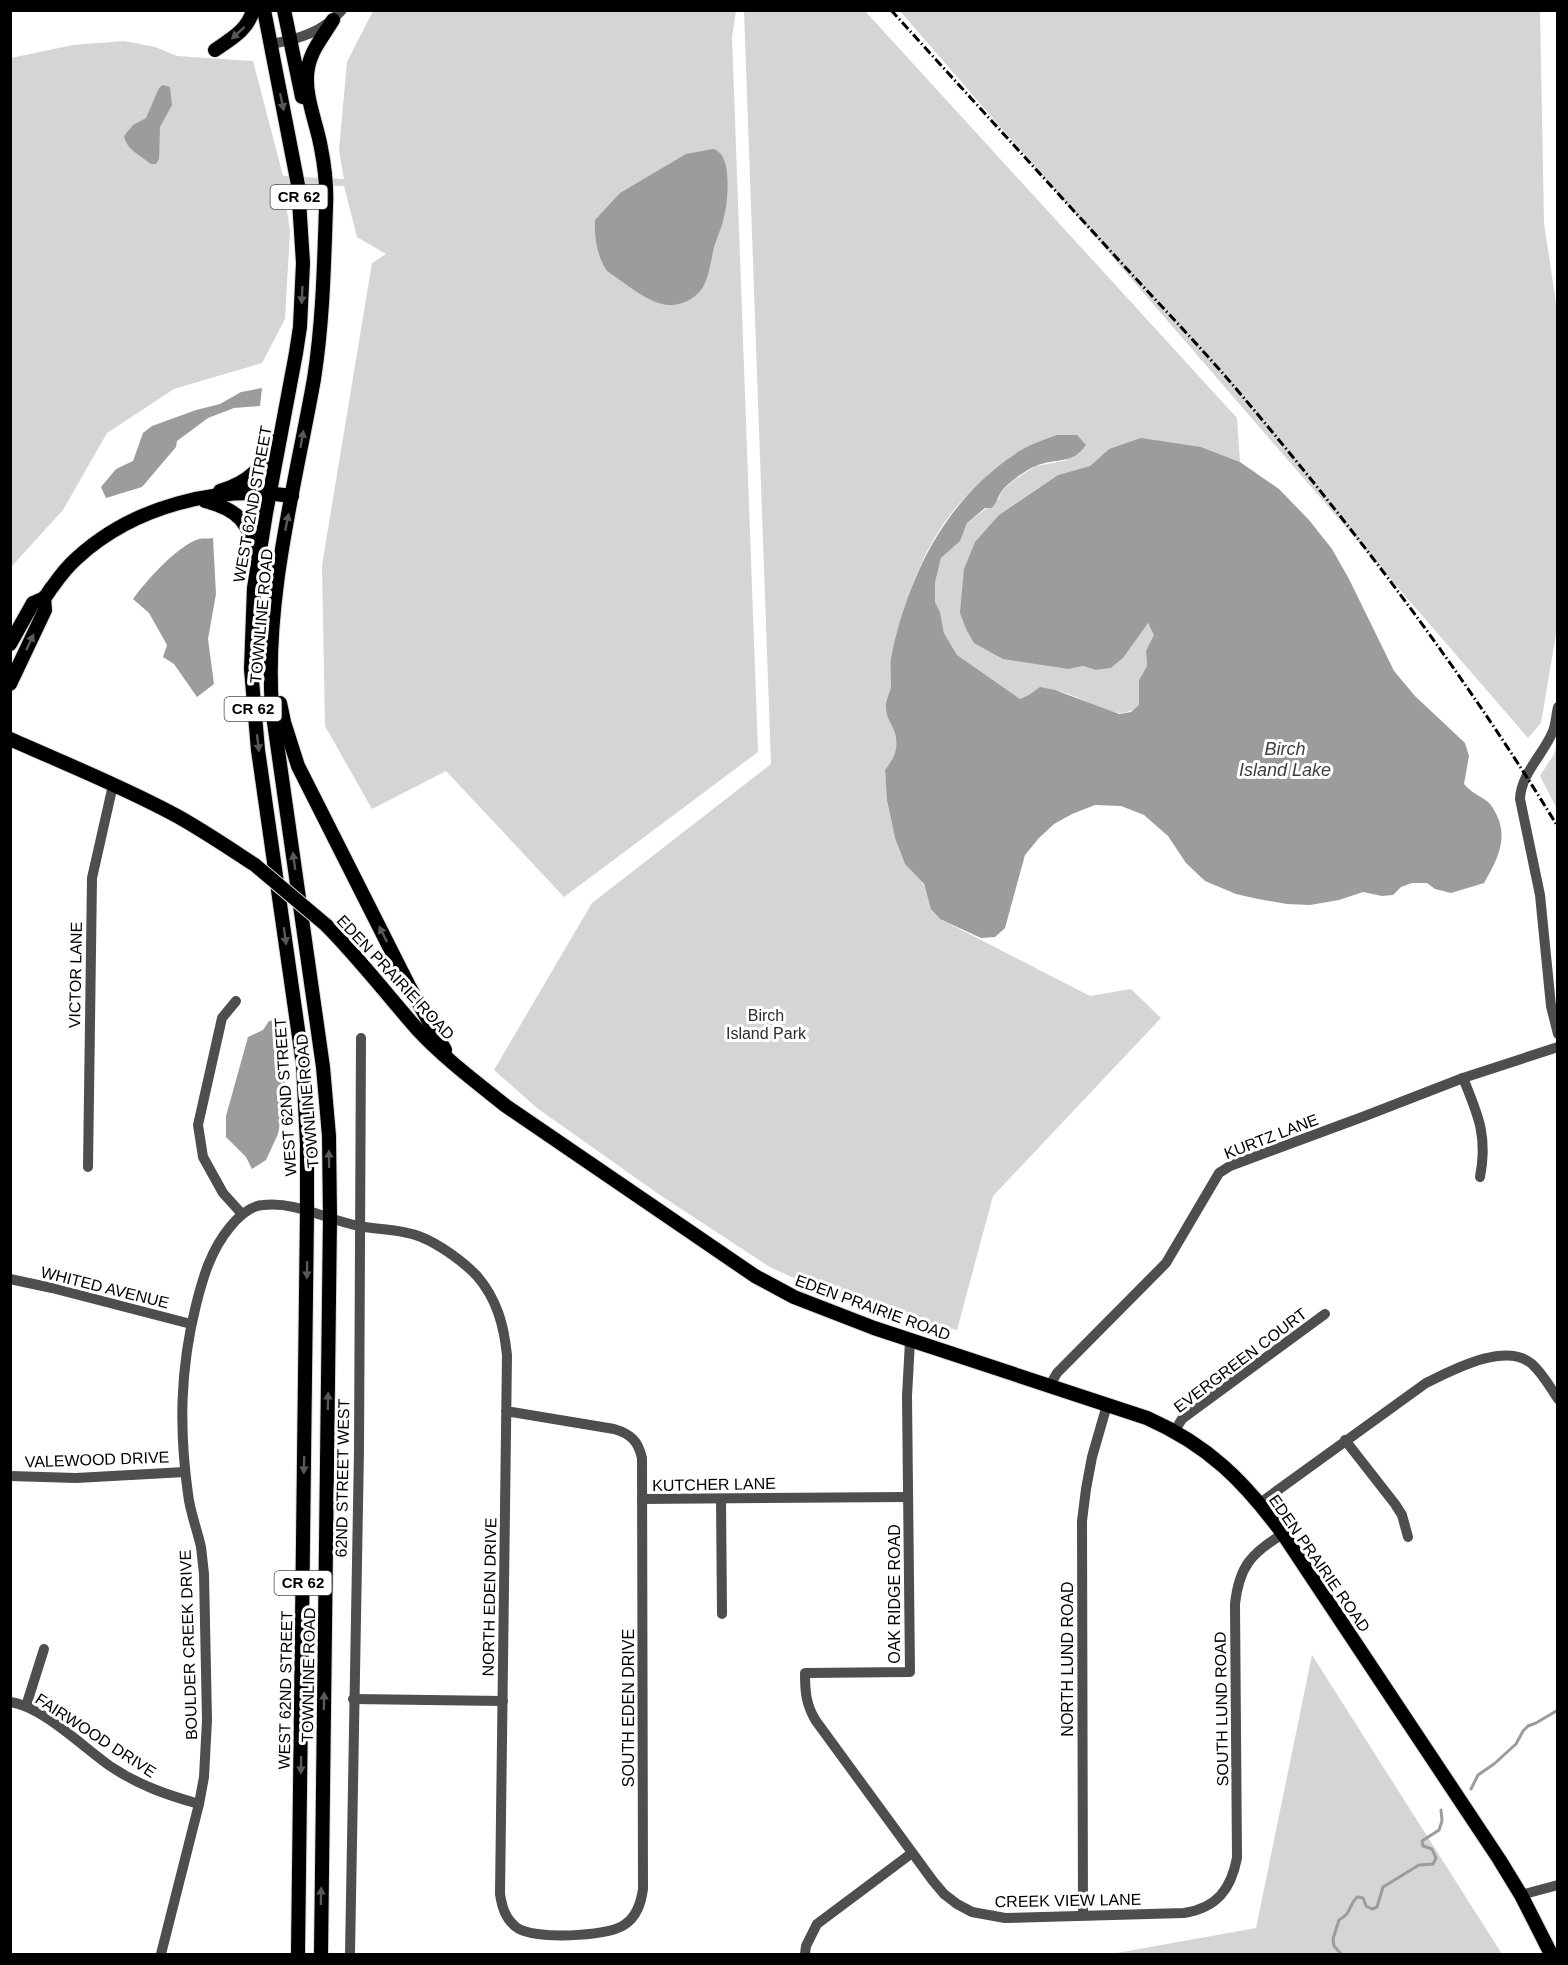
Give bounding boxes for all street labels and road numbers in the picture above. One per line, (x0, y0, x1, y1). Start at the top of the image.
road number: CR 62 (270, 185, 328, 209)
street label: WEST 62ND STREET (230, 424, 275, 584)
street label: TOWNLINE ROAD (247, 548, 276, 684)
road number: CR 62 (224, 697, 282, 721)
street label: EDEN PRAIRIE ROAD (334, 912, 458, 1043)
street label: VICTOR LANE (66, 922, 85, 1028)
street label: WEST 62ND STREET (271, 1017, 300, 1177)
street label: TOWNLINE ROAD (293, 1033, 322, 1169)
street label: KURTZ LANE (1222, 1111, 1321, 1162)
street label: WHITED AVENUE (39, 1263, 171, 1312)
street label: EDEN PRAIRIE ROAD (793, 1272, 953, 1343)
street label: EVERGREEN COURT (1171, 1305, 1310, 1416)
street label: 62ND STREET WEST (333, 1398, 352, 1558)
street label: VALEWOOD DRIVE (24, 1448, 170, 1471)
street label: KUTCHER LANE (652, 1475, 776, 1494)
street label: EDEN PRAIRIE ROAD (1266, 1491, 1373, 1635)
street label: NORTH EDEN DRIVE (480, 1517, 499, 1677)
street label: OAK RIDGE ROAD (886, 1524, 903, 1664)
street label: BOULDER CREEK DRIVE (177, 1550, 200, 1740)
road number: CR 62 (274, 1571, 332, 1595)
street label: NORTH LUND ROAD (1059, 1581, 1076, 1737)
street label: TOWNLINE ROAD (299, 1607, 318, 1743)
street label: WEST 62ND STREET (276, 1610, 295, 1770)
street label: SOUTH EDEN DRIVE (620, 1629, 637, 1787)
street label: SOUTH LUND ROAD (1212, 1632, 1231, 1786)
street label: FAIRWOOD DRIVE (32, 1690, 159, 1781)
street label: CREEK VIEW LANE (995, 1891, 1141, 1910)

